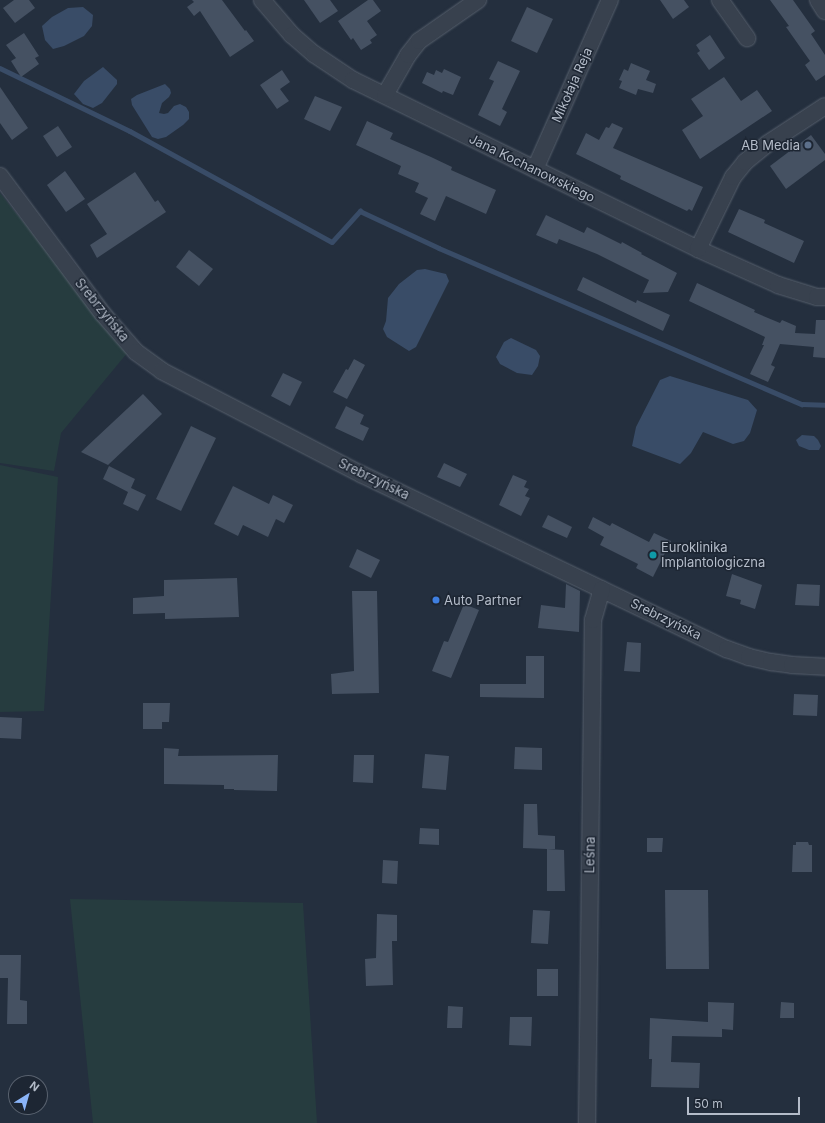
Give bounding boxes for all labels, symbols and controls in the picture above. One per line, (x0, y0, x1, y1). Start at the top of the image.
street label: Mikołaja Reja (549, 45, 595, 125)
street label: Jana Kochanowskiego (466, 131, 598, 205)
place label: AB Media (741, 137, 800, 153)
marker: AB Media (803, 140, 813, 150)
street label: Srebrzyńska (72, 275, 132, 345)
street label: Srebrzyńska (336, 455, 412, 503)
place label: Euroklinika Implantologiczna (661, 540, 765, 571)
marker: Euroklinika Implantologiczna (648, 550, 658, 560)
place label: Auto Partner (444, 592, 521, 608)
marker: Auto Partner (431, 595, 441, 605)
street label: Srebrzyńska (628, 595, 704, 643)
street label: Leśna (582, 836, 598, 874)
north arrow (8, 1075, 48, 1115)
text: N (27, 1078, 42, 1094)
scale bar (689, 1089, 802, 1115)
text: 50 m (694, 1096, 723, 1111)

